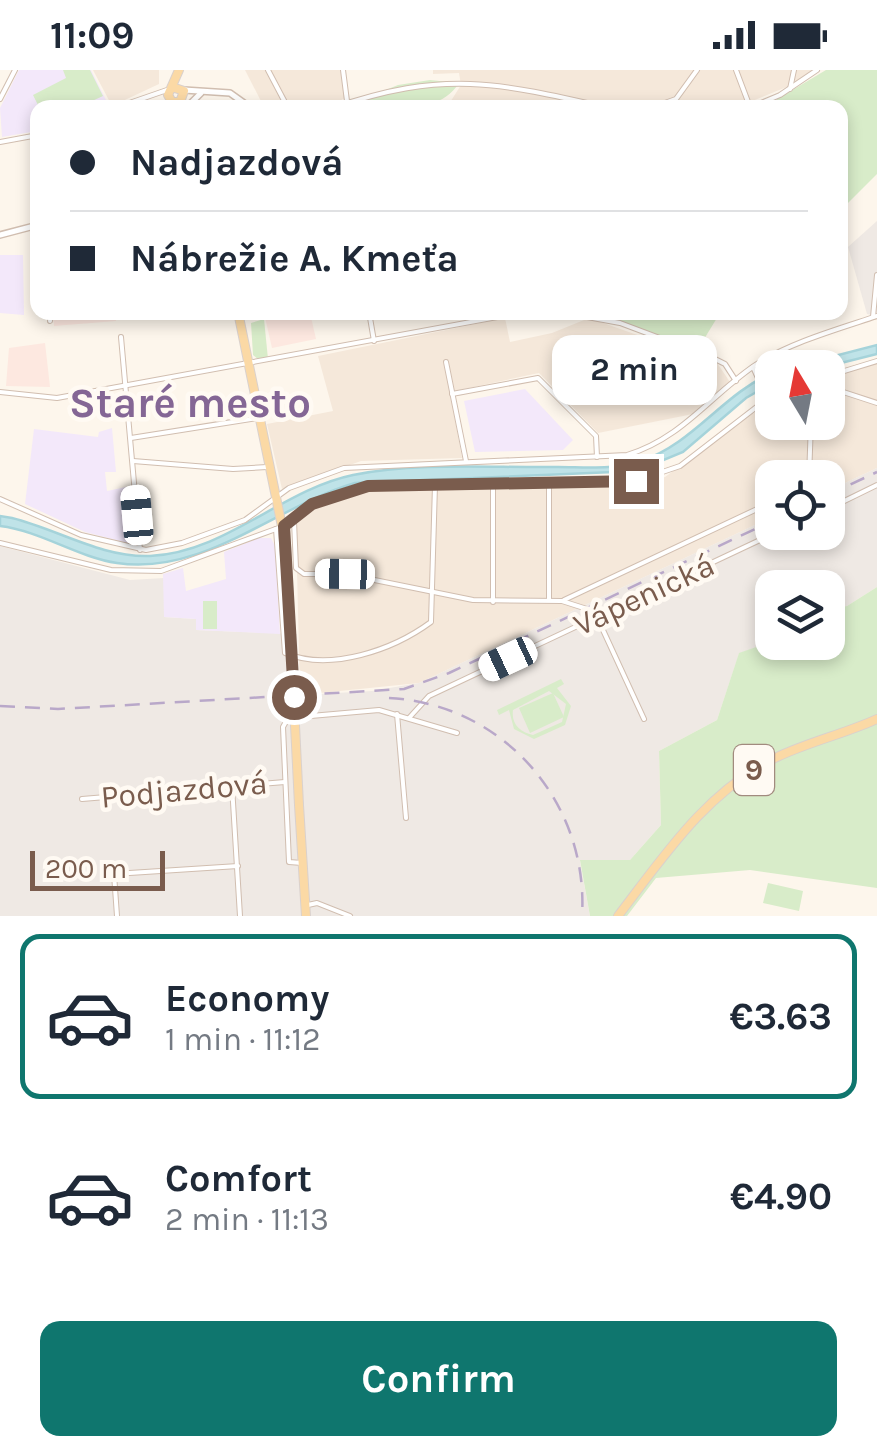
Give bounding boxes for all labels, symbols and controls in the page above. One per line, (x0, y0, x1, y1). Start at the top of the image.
text: 11:09 (50, 13, 135, 58)
text: Nadjazdová (130, 140, 343, 185)
text: Nábrežie A. Kmeťa (130, 236, 459, 281)
callout: 2 min (554, 336, 718, 406)
north arrow (755, 350, 845, 440)
map controls (755, 350, 845, 660)
text: 2 min (590, 351, 679, 388)
district label: Staré mesto (69, 378, 311, 428)
route end (614, 459, 659, 504)
button: locate (755, 460, 845, 550)
car (119, 484, 155, 546)
street label: Vápenická (568, 546, 720, 644)
car (315, 558, 375, 590)
button: layers (755, 570, 845, 660)
car (474, 633, 542, 685)
route start (272, 675, 317, 720)
road number: 9 (734, 745, 774, 795)
street label: Podjazdová (99, 764, 269, 816)
scale bar (30, 846, 165, 890)
text: 200 m (45, 852, 127, 885)
icon: car (45, 972, 135, 1062)
text: Economy (165, 976, 329, 1021)
text: €3.63 (729, 994, 832, 1039)
text: 1 min · 11:12 (165, 1021, 321, 1058)
icon: car (45, 1152, 135, 1242)
text: Comfort (165, 1156, 312, 1201)
text: €4.90 (730, 1174, 832, 1219)
text: 2 min · 11:13 (165, 1201, 329, 1238)
button: Confirm (40, 1321, 837, 1436)

